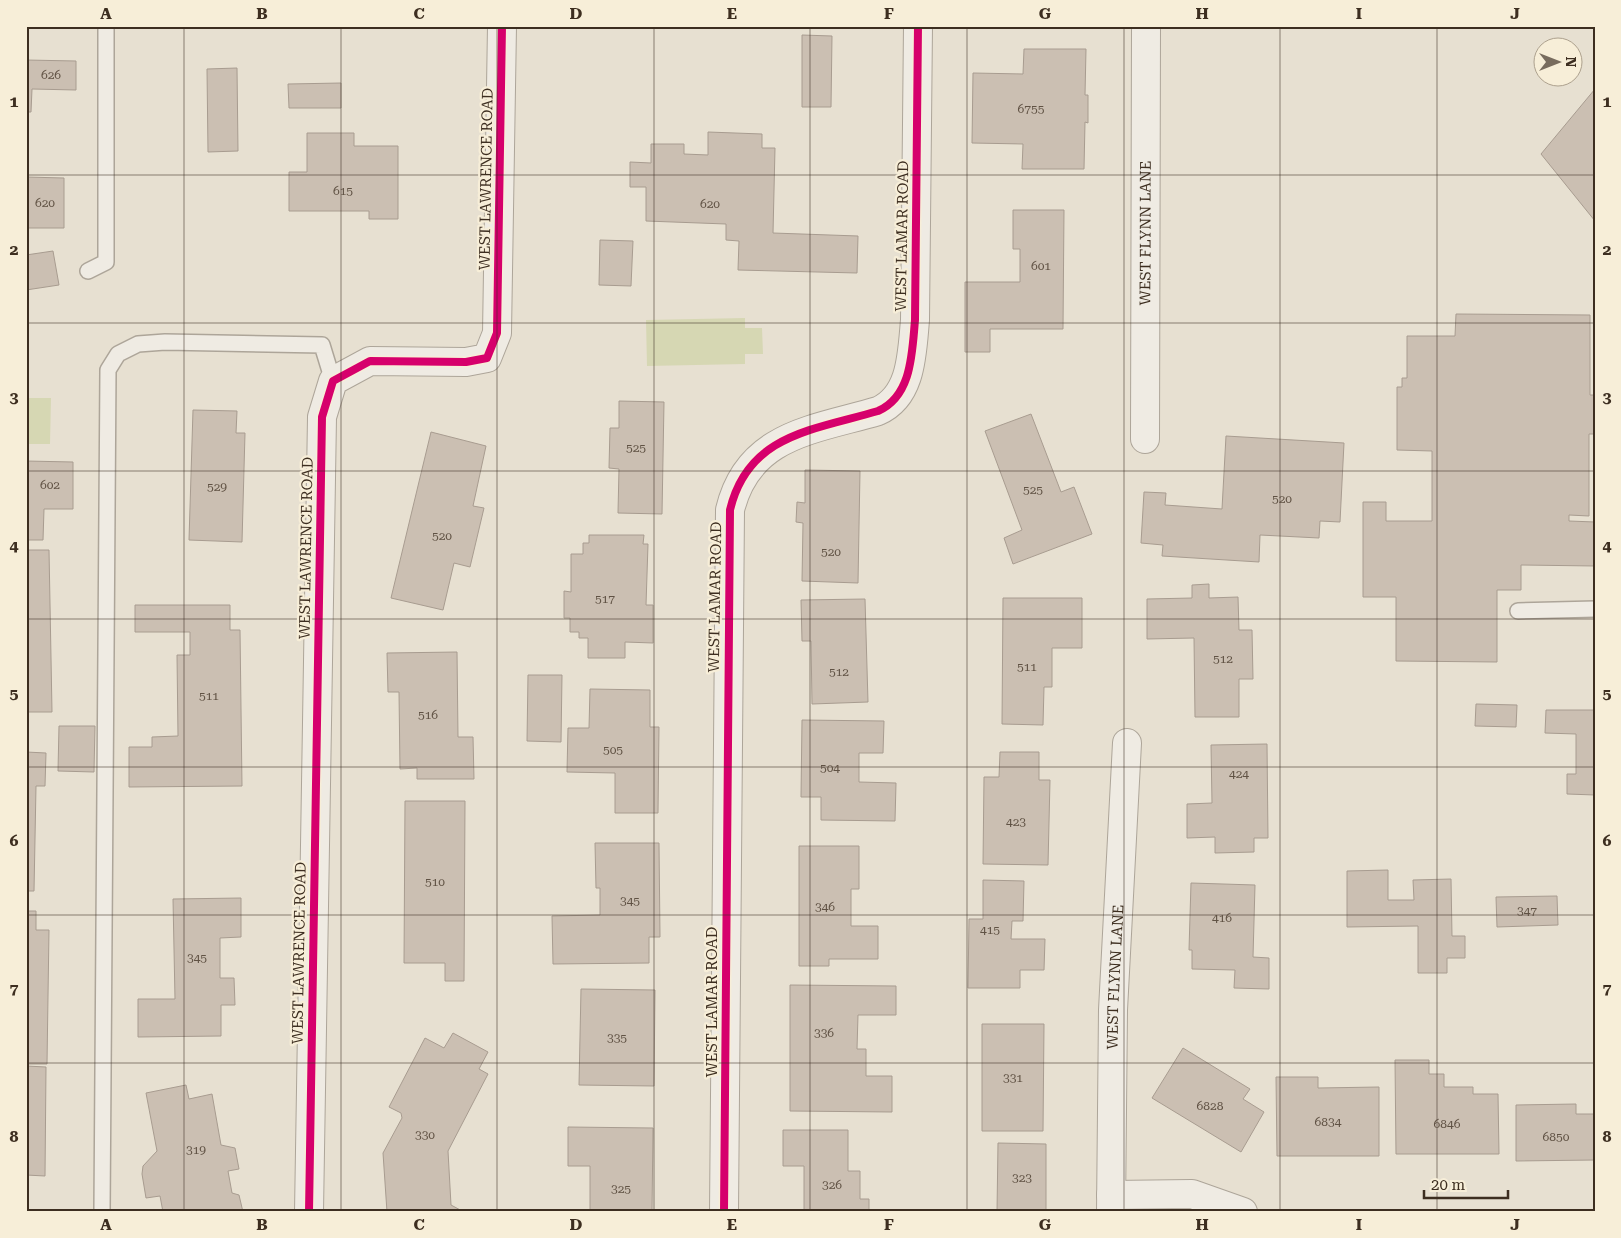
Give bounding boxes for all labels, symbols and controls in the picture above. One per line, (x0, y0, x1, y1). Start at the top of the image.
text: A (100, 4, 112, 23)
text: B (256, 4, 268, 23)
text: C (413, 4, 425, 23)
text: D (570, 4, 583, 23)
text: E (727, 4, 737, 23)
text: F (884, 4, 894, 23)
text: G (1039, 4, 1052, 23)
text: H (1195, 4, 1209, 23)
text: I (1356, 4, 1362, 23)
text: J (1510, 4, 1520, 23)
north arrow (1534, 38, 1584, 88)
text: N (1563, 57, 1579, 68)
house number: 626 (41, 68, 61, 82)
street label: WEST LAWRENCE ROAD (475, 88, 497, 270)
text: 1 (10, 92, 19, 111)
text: 1 (1603, 92, 1612, 111)
house number: 6755 (1018, 102, 1045, 116)
street label: WEST LAMAR ROAD (892, 160, 912, 312)
street label: WEST FLYNN LANE (1136, 160, 1155, 306)
house number: 615 (333, 184, 353, 198)
house number: 620 (35, 196, 55, 210)
house number: 620 (700, 197, 720, 211)
text: 2 (10, 240, 19, 259)
text: 2 (1603, 240, 1612, 259)
house number: 601 (1031, 259, 1051, 273)
text: 3 (10, 388, 19, 407)
text: 3 (1603, 388, 1612, 407)
house number: 525 (626, 441, 646, 455)
street label: WEST LAWRENCE ROAD (295, 457, 317, 639)
house number: 602 (40, 478, 60, 492)
house number: 529 (207, 480, 227, 494)
house number: 525 (1023, 483, 1043, 497)
house number: 520 (1272, 492, 1292, 506)
street label: WEST LAMAR ROAD (705, 521, 725, 673)
house number: 520 (432, 529, 452, 543)
text: 4 (10, 536, 19, 555)
text: 4 (1603, 536, 1612, 555)
house number: 520 (821, 545, 841, 559)
house number: 517 (595, 592, 615, 606)
house number: 512 (1213, 652, 1233, 666)
house number: 511 (1017, 660, 1037, 674)
house number: 512 (829, 665, 849, 679)
text: 5 (10, 684, 19, 703)
text: 5 (1603, 684, 1612, 703)
house number: 511 (199, 689, 219, 703)
house number: 516 (418, 708, 438, 722)
house number: 505 (603, 743, 623, 757)
house number: 504 (820, 761, 840, 775)
house number: 424 (1229, 767, 1249, 781)
house number: 423 (1006, 815, 1026, 829)
text: 6 (10, 831, 19, 850)
text: 6 (1603, 831, 1612, 850)
street label: WEST LAWRENCE ROAD (288, 862, 310, 1044)
house number: 510 (425, 875, 445, 889)
house number: 345 (620, 894, 640, 908)
house number: 346 (815, 900, 835, 914)
street label: WEST FLYNN LANE (1104, 904, 1128, 1050)
house number: 347 (1517, 904, 1537, 918)
house number: 416 (1212, 911, 1232, 925)
house number: 415 (980, 923, 1000, 937)
street label: WEST LAMAR ROAD (703, 927, 721, 1077)
house number: 345 (187, 951, 207, 965)
text: 7 (10, 979, 19, 998)
text: 7 (1603, 979, 1612, 998)
house number: 336 (814, 1026, 834, 1040)
house number: 335 (607, 1031, 627, 1045)
house number: 331 (1003, 1071, 1023, 1085)
house number: 6828 (1197, 1099, 1224, 1113)
house number: 6834 (1315, 1115, 1342, 1129)
house number: 6846 (1434, 1117, 1461, 1131)
text: 8 (10, 1127, 19, 1146)
text: 8 (1603, 1127, 1612, 1146)
house number: 330 (415, 1128, 435, 1142)
house number: 6850 (1543, 1130, 1570, 1144)
house number: 319 (186, 1143, 206, 1157)
scale bar (1424, 1168, 1507, 1200)
house number: 323 (1012, 1171, 1032, 1185)
text: 20 m (1431, 1176, 1466, 1194)
house number: 326 (822, 1178, 842, 1192)
house number: 325 (611, 1182, 631, 1196)
text: A (100, 1215, 112, 1234)
text: B (256, 1215, 268, 1234)
text: C (413, 1215, 425, 1234)
text: D (570, 1215, 583, 1234)
text: E (727, 1215, 737, 1234)
text: F (884, 1215, 894, 1234)
text: G (1039, 1215, 1052, 1234)
text: H (1195, 1215, 1209, 1234)
text: I (1356, 1215, 1362, 1234)
text: J (1510, 1215, 1520, 1234)

